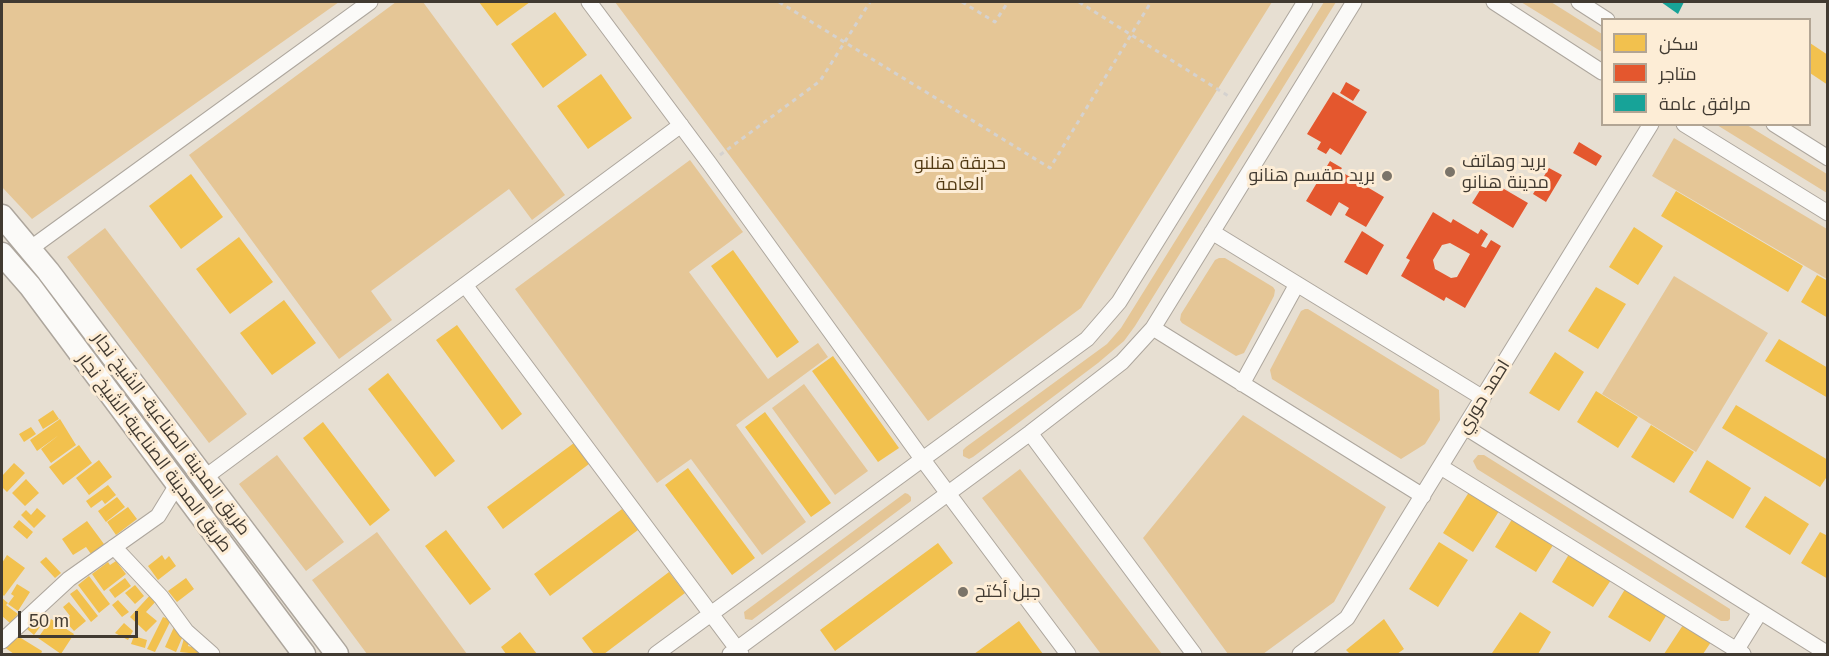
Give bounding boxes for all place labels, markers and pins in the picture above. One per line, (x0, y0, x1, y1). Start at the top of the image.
place label: بريد وهاتف مدينة هنانو (1462, 151, 1549, 194)
place label: بريد مقسم هنانو (1248, 165, 1375, 187)
marker: بريد وهاتف مدينة هنانو (1443, 165, 1457, 179)
marker: بريد مقسم هنانو (1380, 169, 1394, 183)
place label: جبل أكتح (975, 581, 1041, 603)
marker: جبل أكتح (956, 585, 970, 599)

